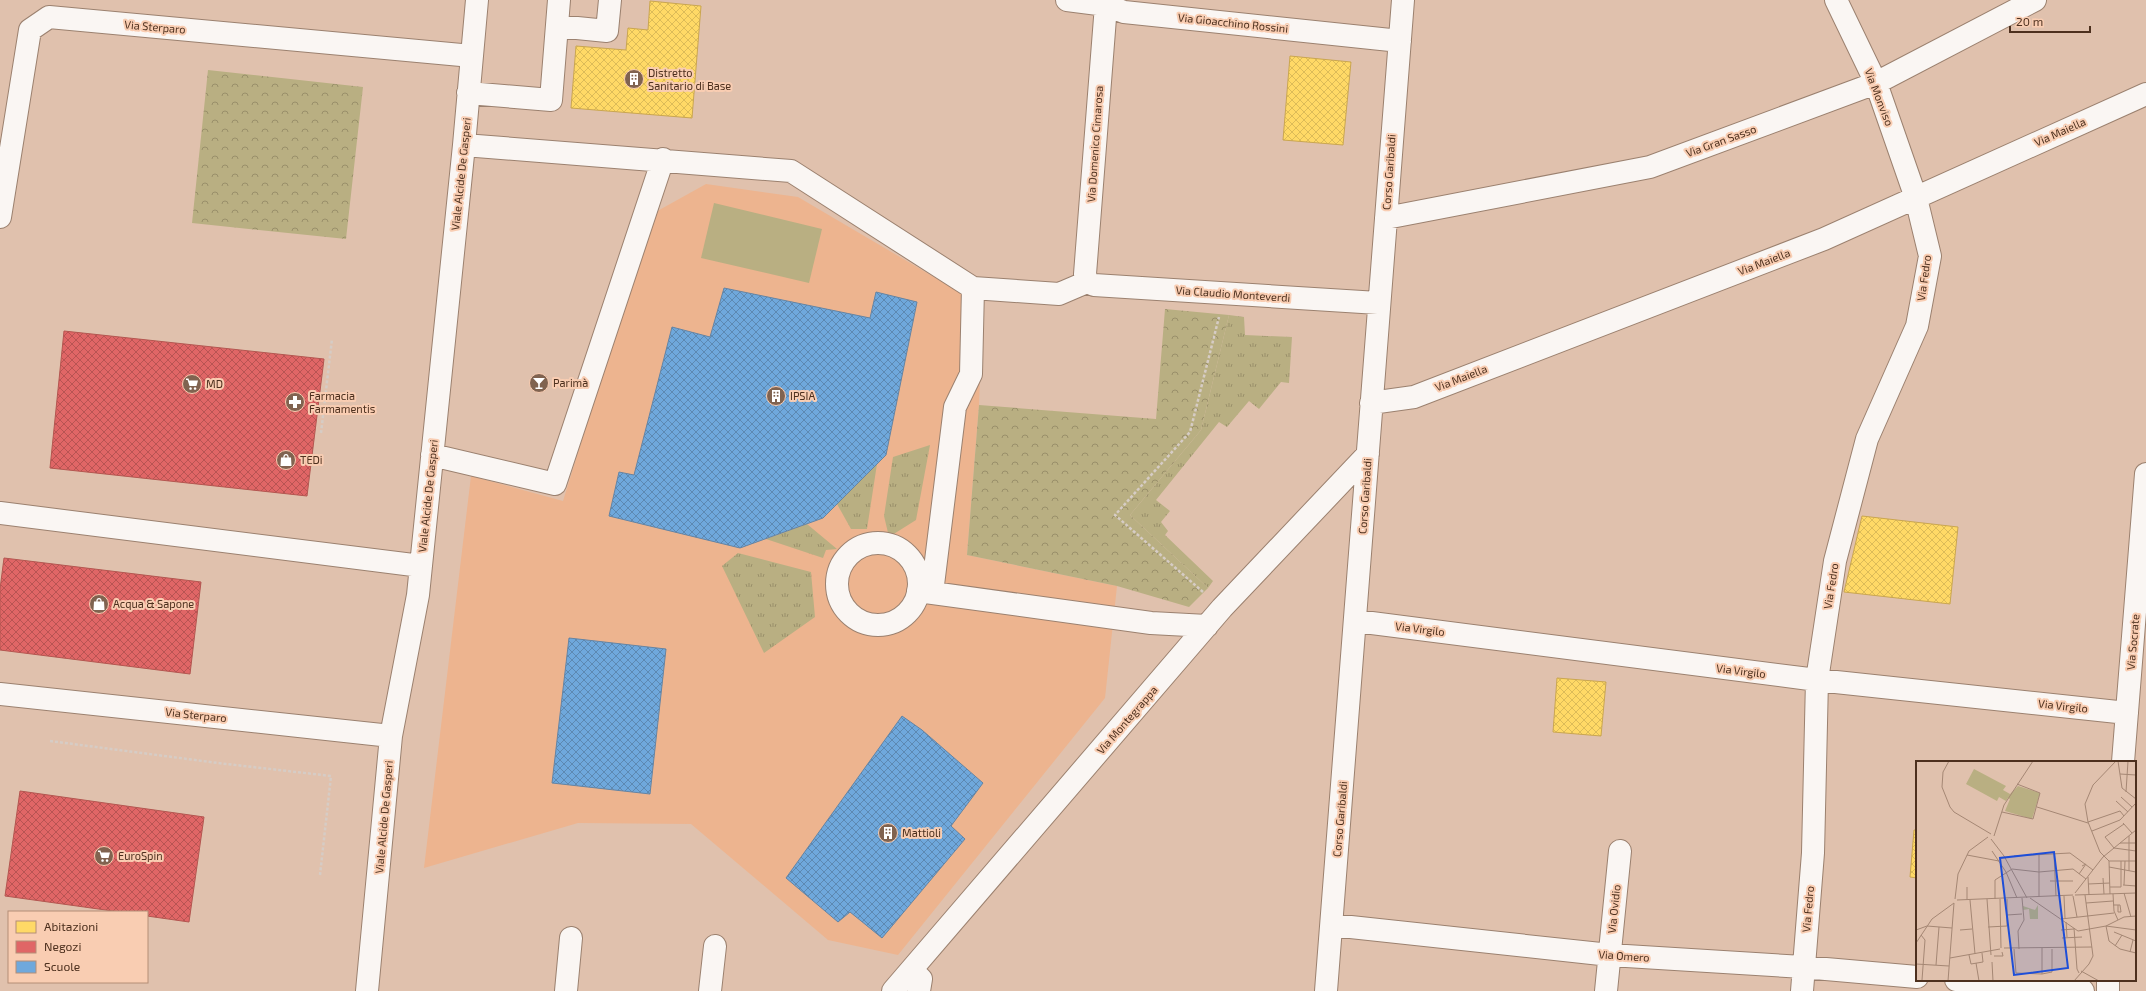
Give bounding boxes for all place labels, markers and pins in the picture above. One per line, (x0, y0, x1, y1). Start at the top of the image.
place label: Distretto Sanitario di Base (648, 66, 731, 92)
building icon: Distretto Sanitario di Base (623, 68, 645, 90)
bar icon: Parimà (528, 372, 550, 394)
supermarket icon: MD (181, 373, 203, 395)
place label: Parimà (553, 376, 588, 389)
place label: MD (206, 377, 223, 390)
building icon: IPSIA (765, 385, 787, 407)
place label: Farmacia Farmamentis (309, 389, 376, 415)
place label: IPSIA (790, 389, 815, 402)
pharmacy icon: Farmacia Farmamentis (284, 391, 306, 413)
shop icon: TEDi (275, 449, 297, 471)
place label: TEDi (300, 453, 323, 466)
shop icon: Acqua & Sapone (88, 593, 110, 615)
place label: Acqua & Sapone (113, 597, 194, 610)
building icon: Mattioli (877, 822, 899, 844)
place label: Mattioli (902, 826, 941, 839)
supermarket icon: EuroSpin (93, 845, 115, 867)
place label: EuroSpin (118, 849, 163, 862)

